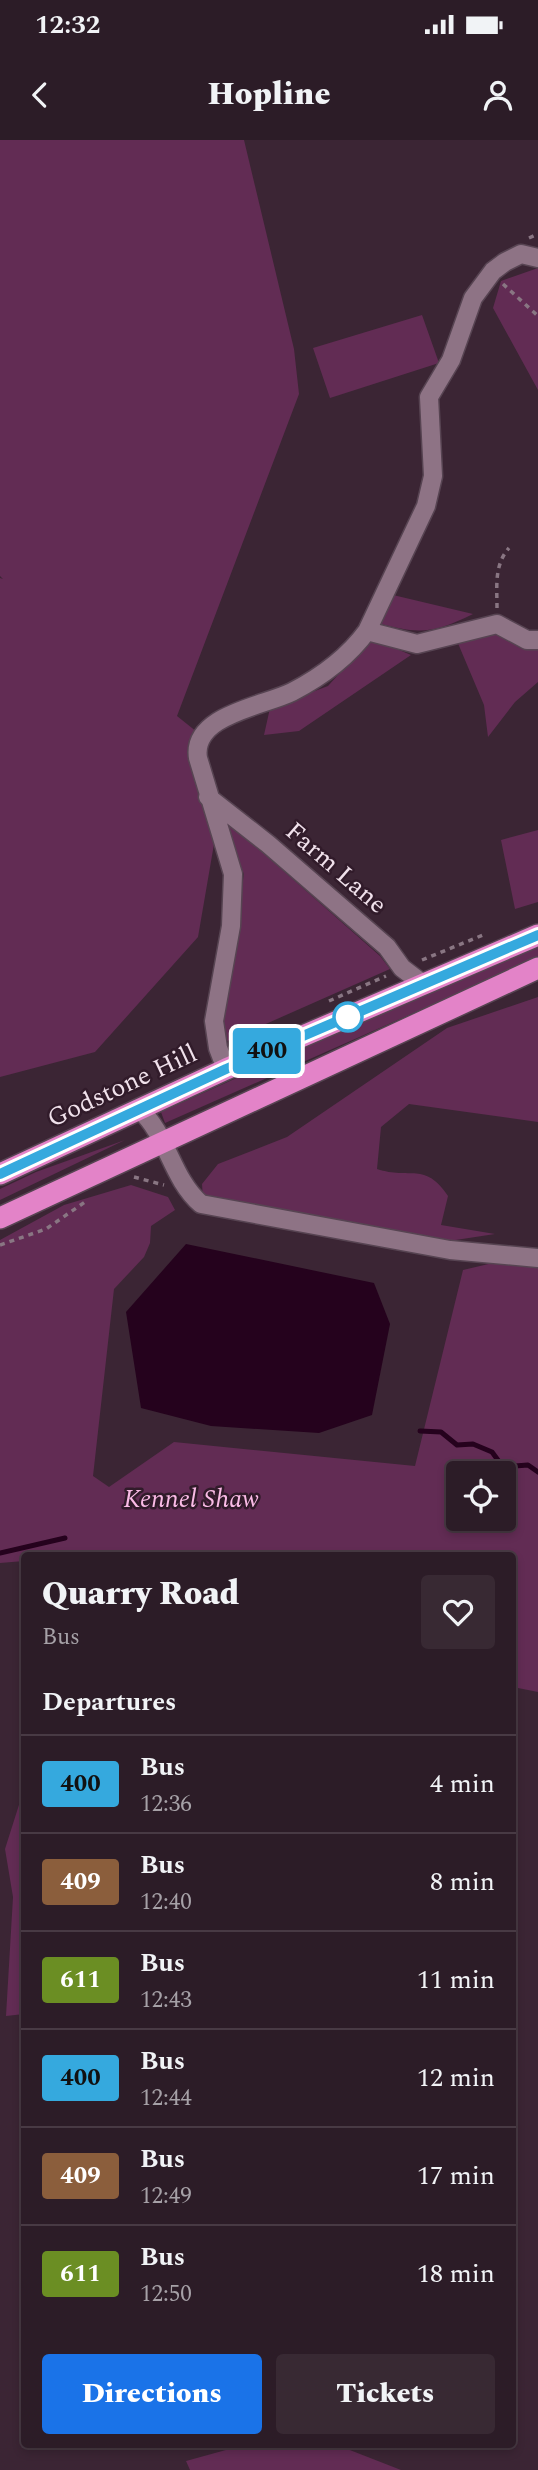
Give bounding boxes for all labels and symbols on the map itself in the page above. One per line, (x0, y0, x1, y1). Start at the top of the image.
street label: Farm Lane (276, 812, 396, 924)
unlabelled marker (333, 1002, 363, 1032)
line badge: 400 (227, 1028, 307, 1074)
street label: Godstone Hill (40, 1034, 204, 1138)
park label: Kennel Shaw (123, 1479, 259, 1519)

